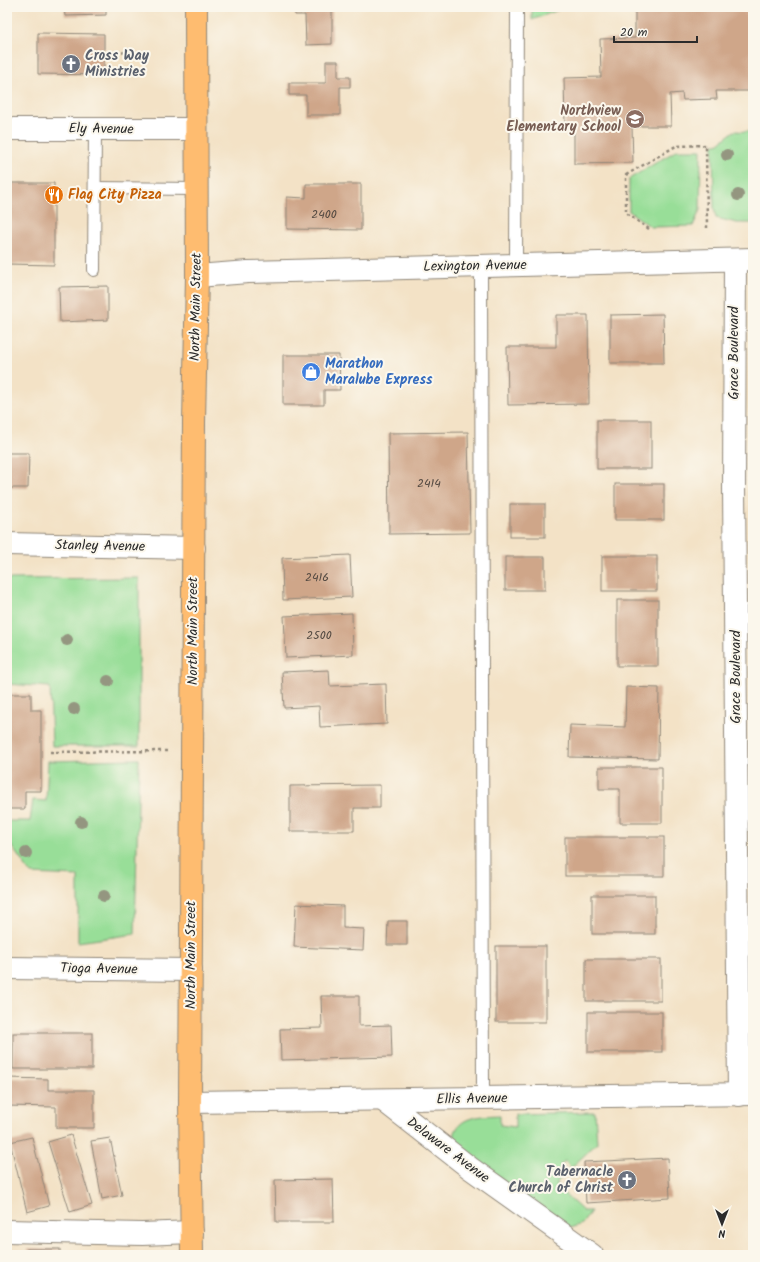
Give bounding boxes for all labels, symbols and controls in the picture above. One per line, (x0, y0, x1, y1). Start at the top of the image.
scale bar (614, 18, 697, 44)
text: 20 m (620, 23, 648, 42)
place label: Cross Way Ministries (85, 45, 150, 83)
church icon: Cross Way Ministries (60, 53, 82, 75)
place label: Northview Elementary School (507, 100, 622, 138)
school or university icon: Northview Elementary School (624, 108, 646, 130)
street label: Ely Avenue (68, 117, 134, 141)
restaurant icon: Flag City Pizza (43, 184, 65, 206)
place label: Flag City Pizza (68, 184, 162, 206)
house number: 2400 (311, 205, 337, 224)
street label: North Main Street (184, 252, 208, 361)
street label: Lexington Avenue (423, 254, 528, 278)
street label: Grace Boulevard (723, 305, 745, 400)
place label: Marathon Maralube Express (325, 353, 433, 391)
shop icon: Marathon Maralube Express (300, 361, 322, 383)
house number: 2414 (417, 474, 441, 493)
street label: Stanley Avenue (55, 534, 146, 558)
house number: 2416 (305, 568, 329, 587)
street label: North Main Street (182, 576, 204, 685)
house number: 2500 (306, 626, 332, 645)
street label: Grace Boulevard (725, 629, 747, 724)
street label: North Main Street (180, 900, 202, 1009)
street label: Tioga Avenue (60, 957, 138, 981)
street label: Ellis Avenue (436, 1087, 508, 1111)
street label: Delaware Avenue (402, 1111, 495, 1189)
place label: Tabernacle Church of Christ (509, 1161, 614, 1199)
church icon: Tabernacle Church of Christ (616, 1169, 638, 1191)
north arrow (702, 1204, 742, 1244)
text: N (718, 1224, 725, 1242)

